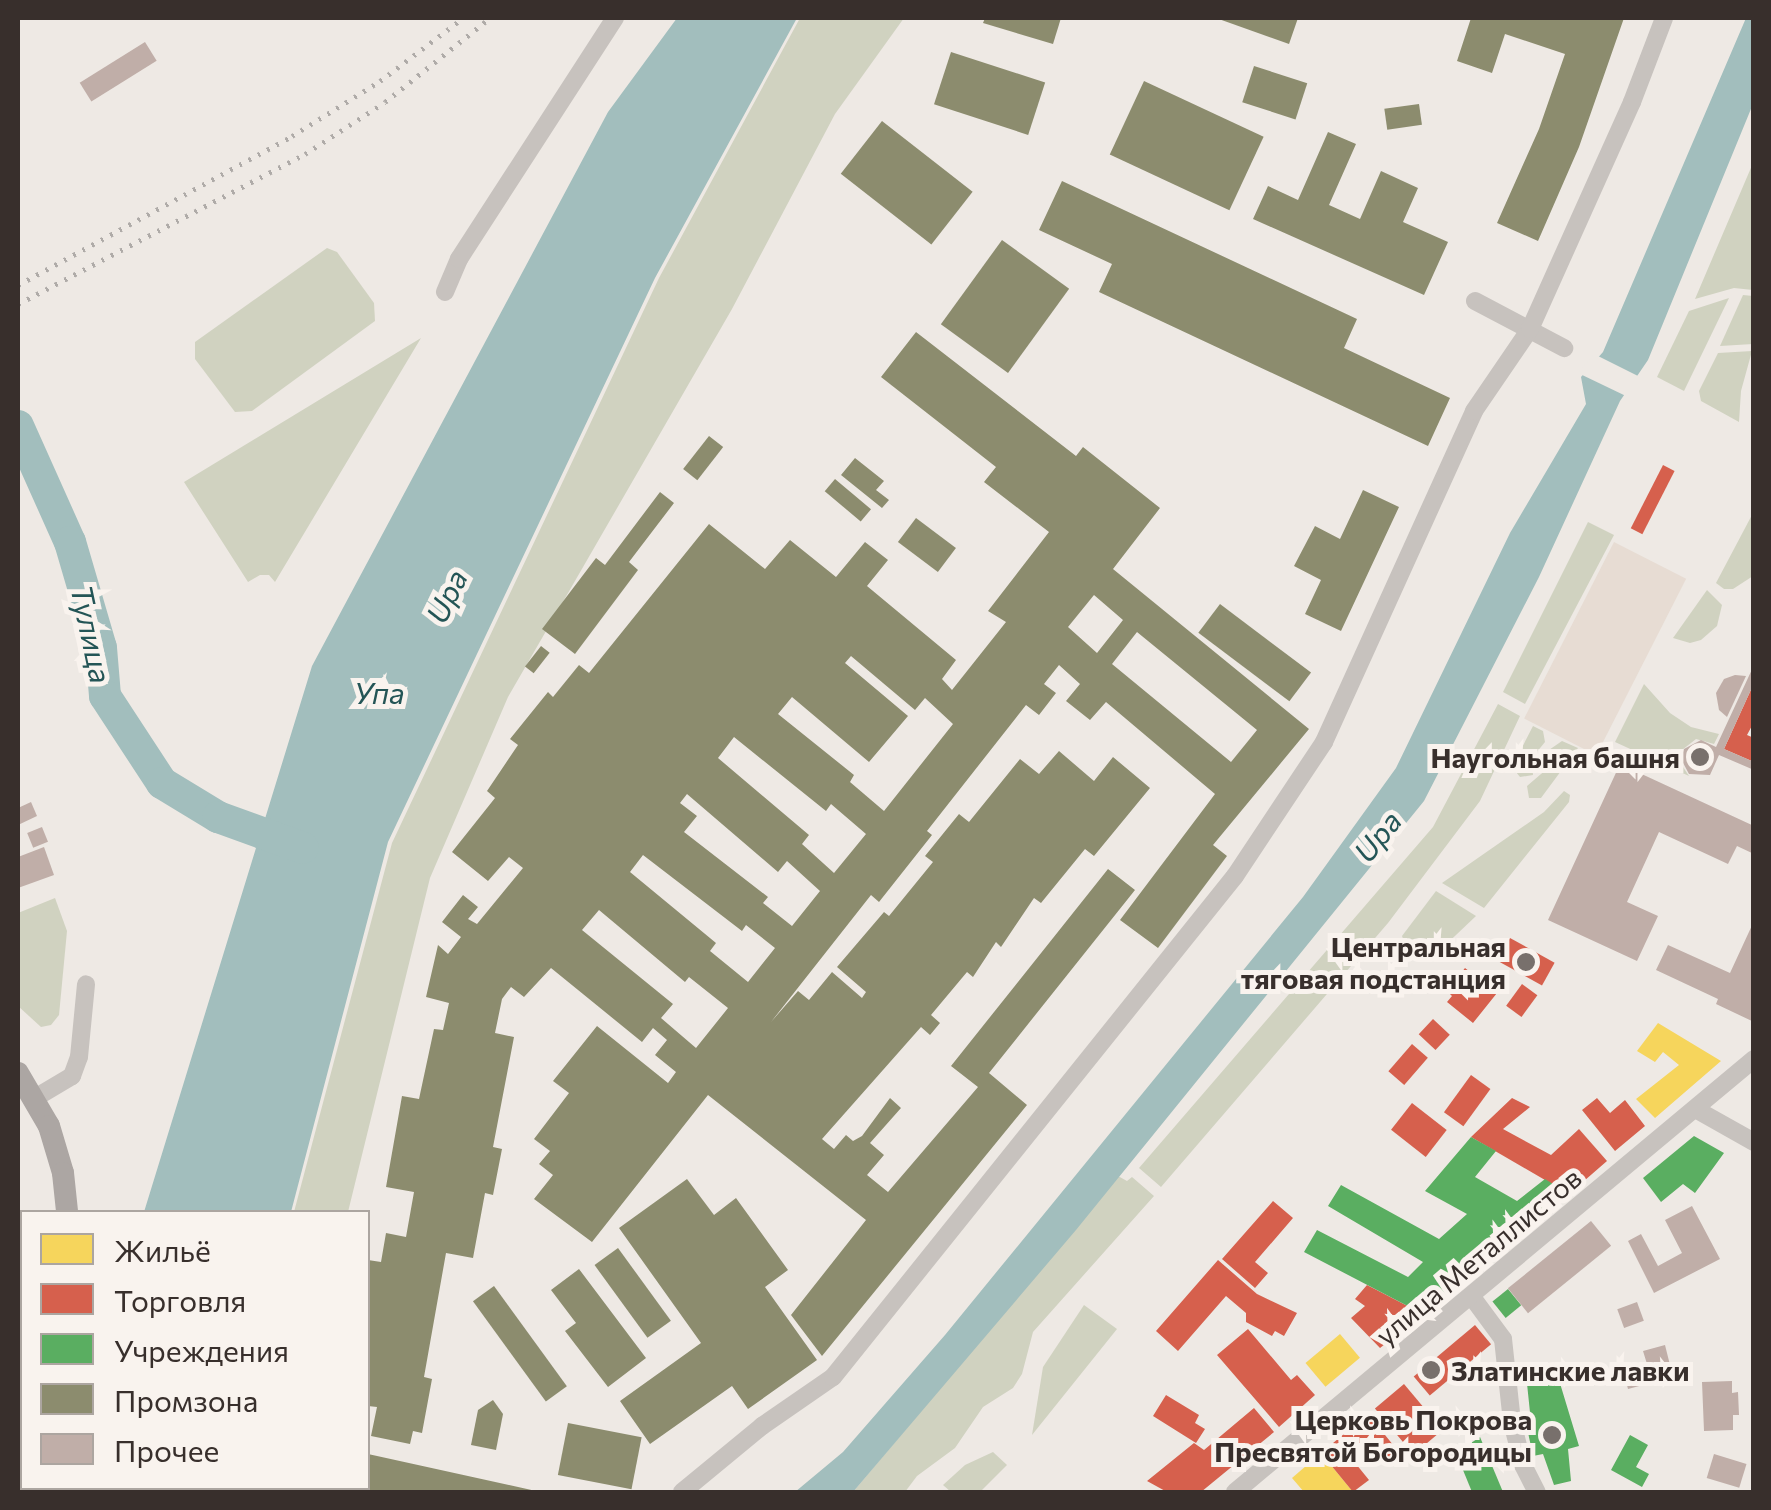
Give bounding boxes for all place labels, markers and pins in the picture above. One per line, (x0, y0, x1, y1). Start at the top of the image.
place label: Наугольная башня (1431, 740, 1680, 774)
marker: Наугольная башня (1689, 746, 1711, 768)
place label: Центральная тяговая подстанция (1241, 929, 1506, 995)
marker: Центральная тяговая подстанция (1515, 951, 1537, 973)
place label: Златинские лавки (1451, 1353, 1690, 1387)
marker: Златинские лавки (1420, 1359, 1442, 1381)
place label: Церковь Покрова Пресвятой Богородицы (1214, 1402, 1532, 1468)
marker: Церковь Покрова Пресвятой Богородицы (1541, 1424, 1563, 1446)

